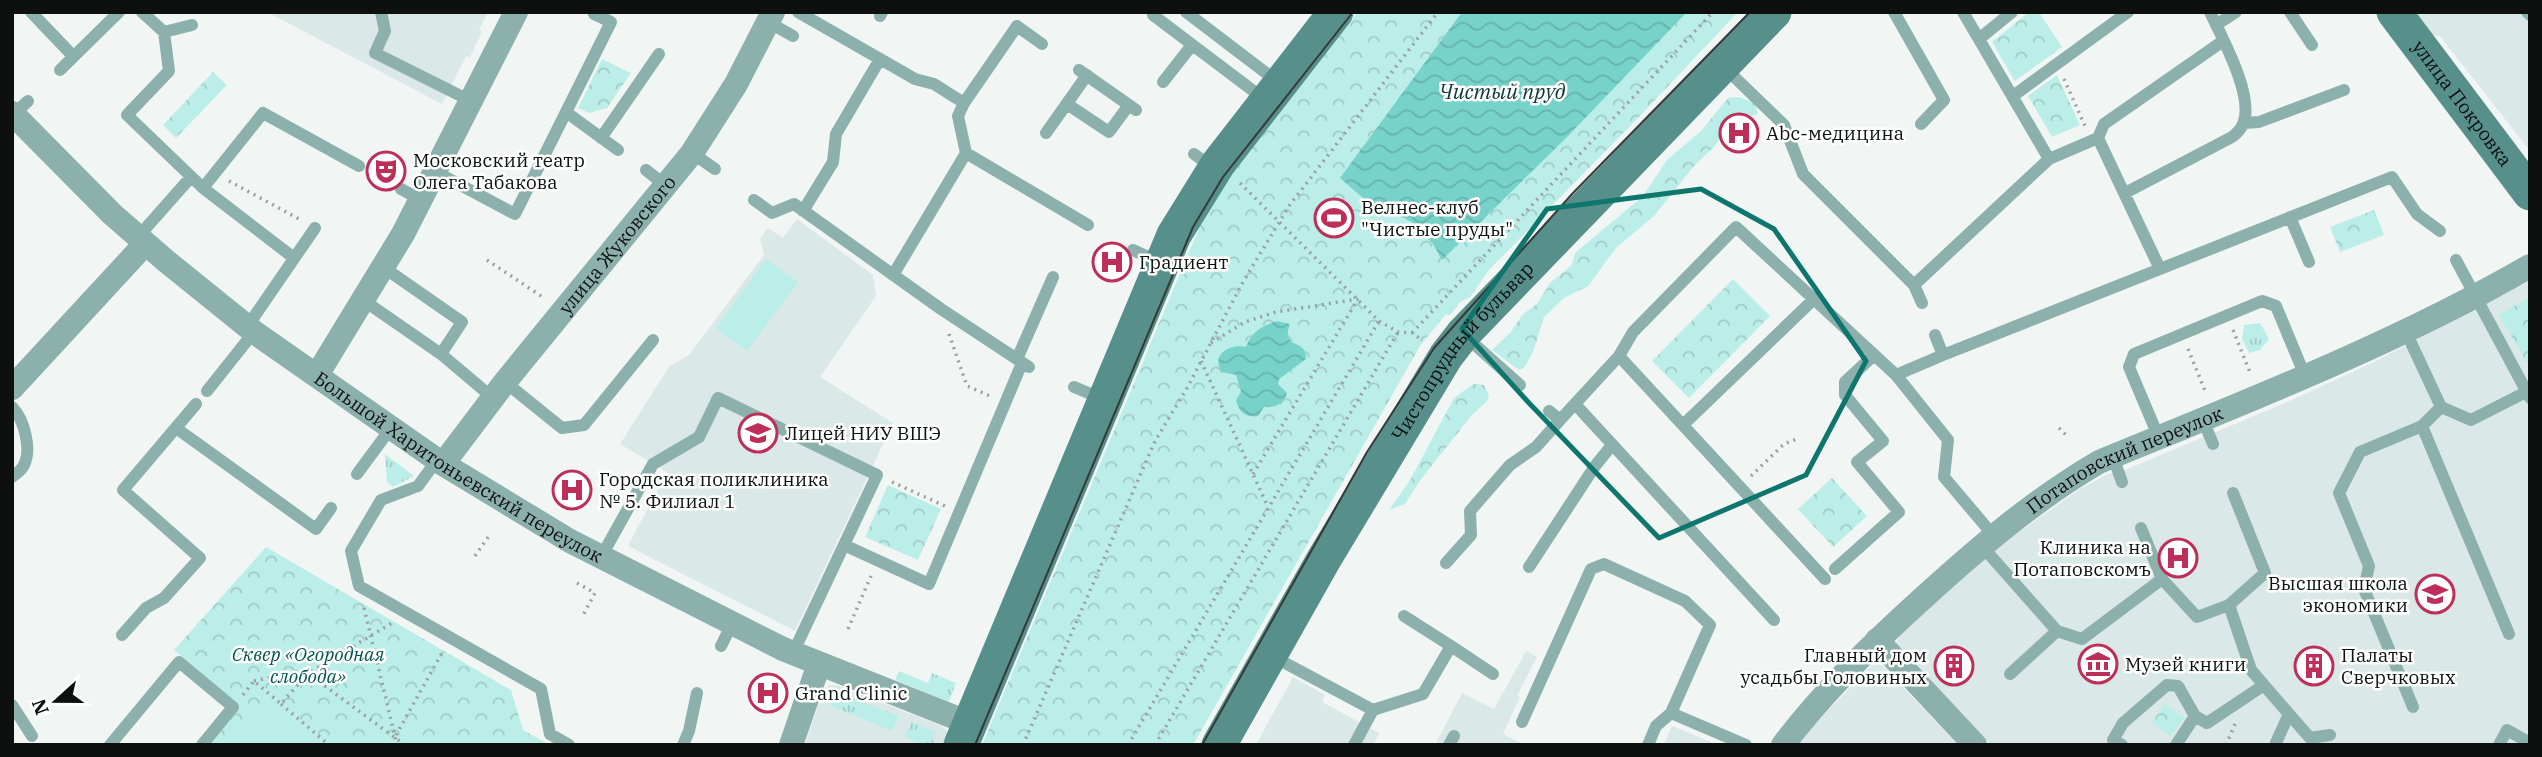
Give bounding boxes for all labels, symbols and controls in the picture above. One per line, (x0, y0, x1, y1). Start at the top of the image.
street label: улица Покровка (2407, 35, 2518, 171)
water label: Чистый пруд (1439, 77, 1566, 105)
hospital icon: Abc-медицина (1718, 112, 1760, 154)
place label: Abc-медицина (1766, 121, 1904, 145)
place label: Московский театр Олега Табакова (413, 148, 585, 194)
theatre icon: Московский театр Олега Табакова (365, 150, 407, 192)
street label: улица Жуковского (553, 170, 681, 319)
place label: Велнес-клуб "Чистые пруды" (1361, 195, 1513, 241)
sports icon: Велнес-клуб "Чистые пруды" (1313, 197, 1355, 239)
hospital icon: Градиент (1091, 241, 1133, 283)
place label: Градиент (1139, 250, 1229, 274)
street label: Чистопрудный бульвар (1386, 256, 1538, 445)
street label: Большой Харитоньевский переулок (310, 366, 607, 568)
street label: Потаповский переулок (2021, 401, 2226, 519)
school or university icon: Лицей НИУ ВШЭ (737, 412, 779, 454)
place label: Лицей НИУ ВШЭ (785, 421, 941, 445)
place label: Городская поликлиника № 5. Филиал 1 (599, 467, 829, 513)
hospital icon: Городская поликлиника № 5. Филиал 1 (551, 469, 593, 511)
place label: Клиника на Потаповскомъ (2013, 535, 2151, 581)
hospital icon: Клиника на Потаповскомъ (2157, 537, 2199, 579)
place label: Высшая школа экономики (2268, 571, 2408, 617)
school or university icon: Высшая школа экономики (2414, 573, 2456, 615)
park label: Сквер «Огородная слобода» (232, 642, 384, 688)
place label: Главный дом усадьбы Головиных (1740, 643, 1927, 689)
museum icon: Музей книги (2077, 643, 2119, 685)
place label: Палаты Сверчковых (2341, 643, 2456, 689)
building icon: Главный дом усадьбы Головиных (1933, 645, 1975, 687)
building icon: Палаты Сверчковых (2293, 645, 2335, 687)
place label: Музей книги (2125, 652, 2246, 676)
north arrow (21, 666, 91, 736)
hospital icon: Grand Clinic (747, 672, 789, 714)
place label: Grand Clinic (795, 681, 908, 705)
text: N (26, 696, 54, 718)

